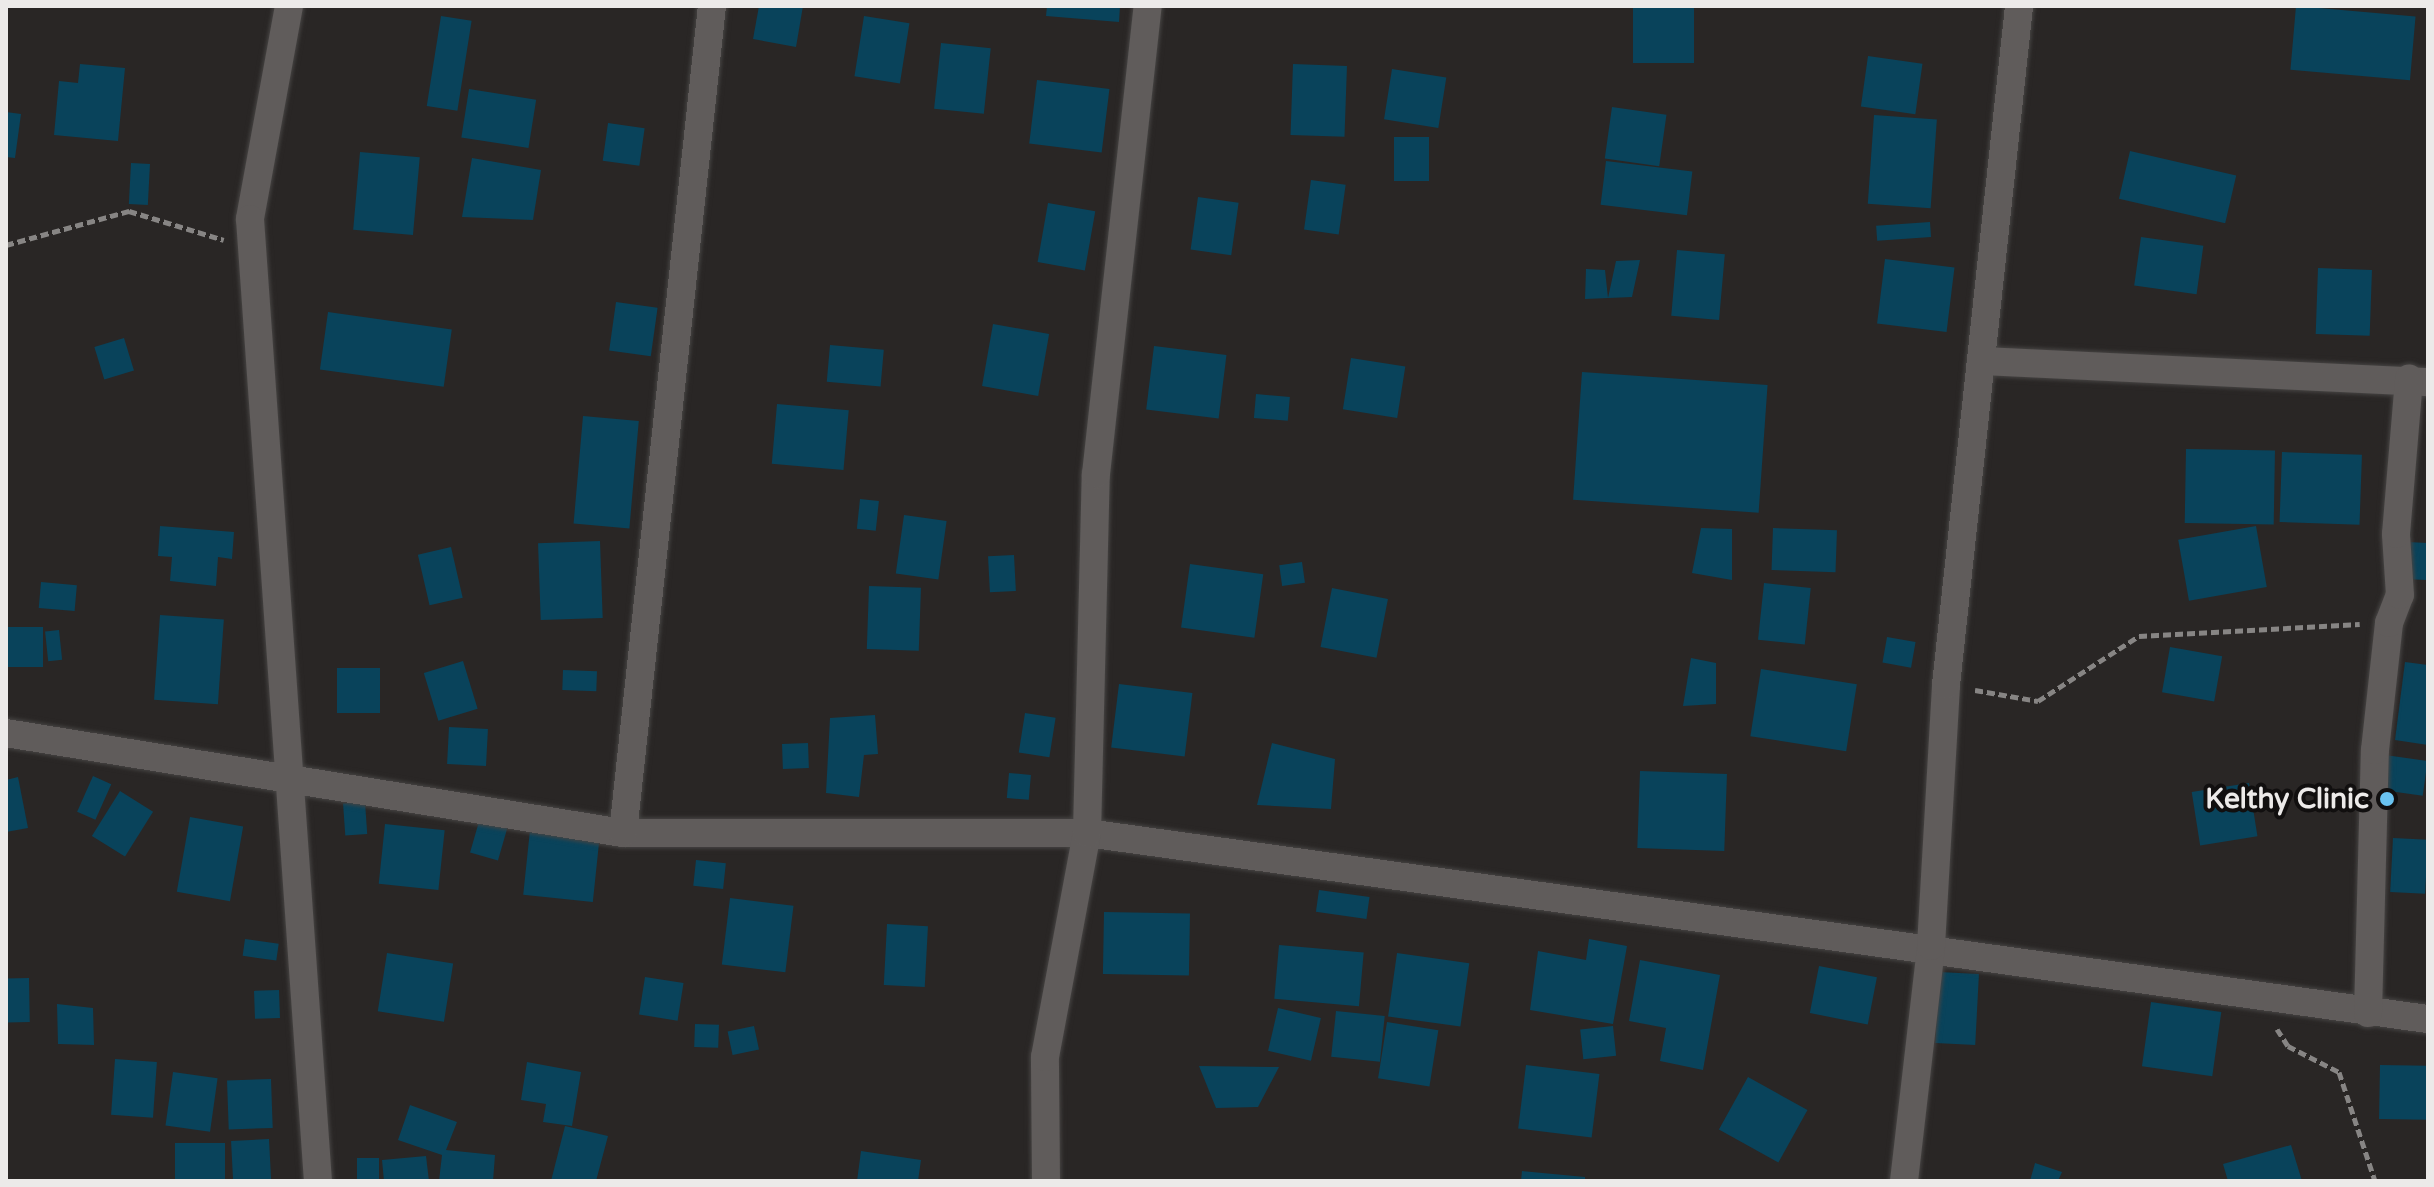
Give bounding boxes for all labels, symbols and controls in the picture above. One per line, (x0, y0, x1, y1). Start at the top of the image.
place label: Kelthy Clinic (2205, 782, 2369, 816)
marker: Kelthy Clinic (2376, 788, 2398, 810)

